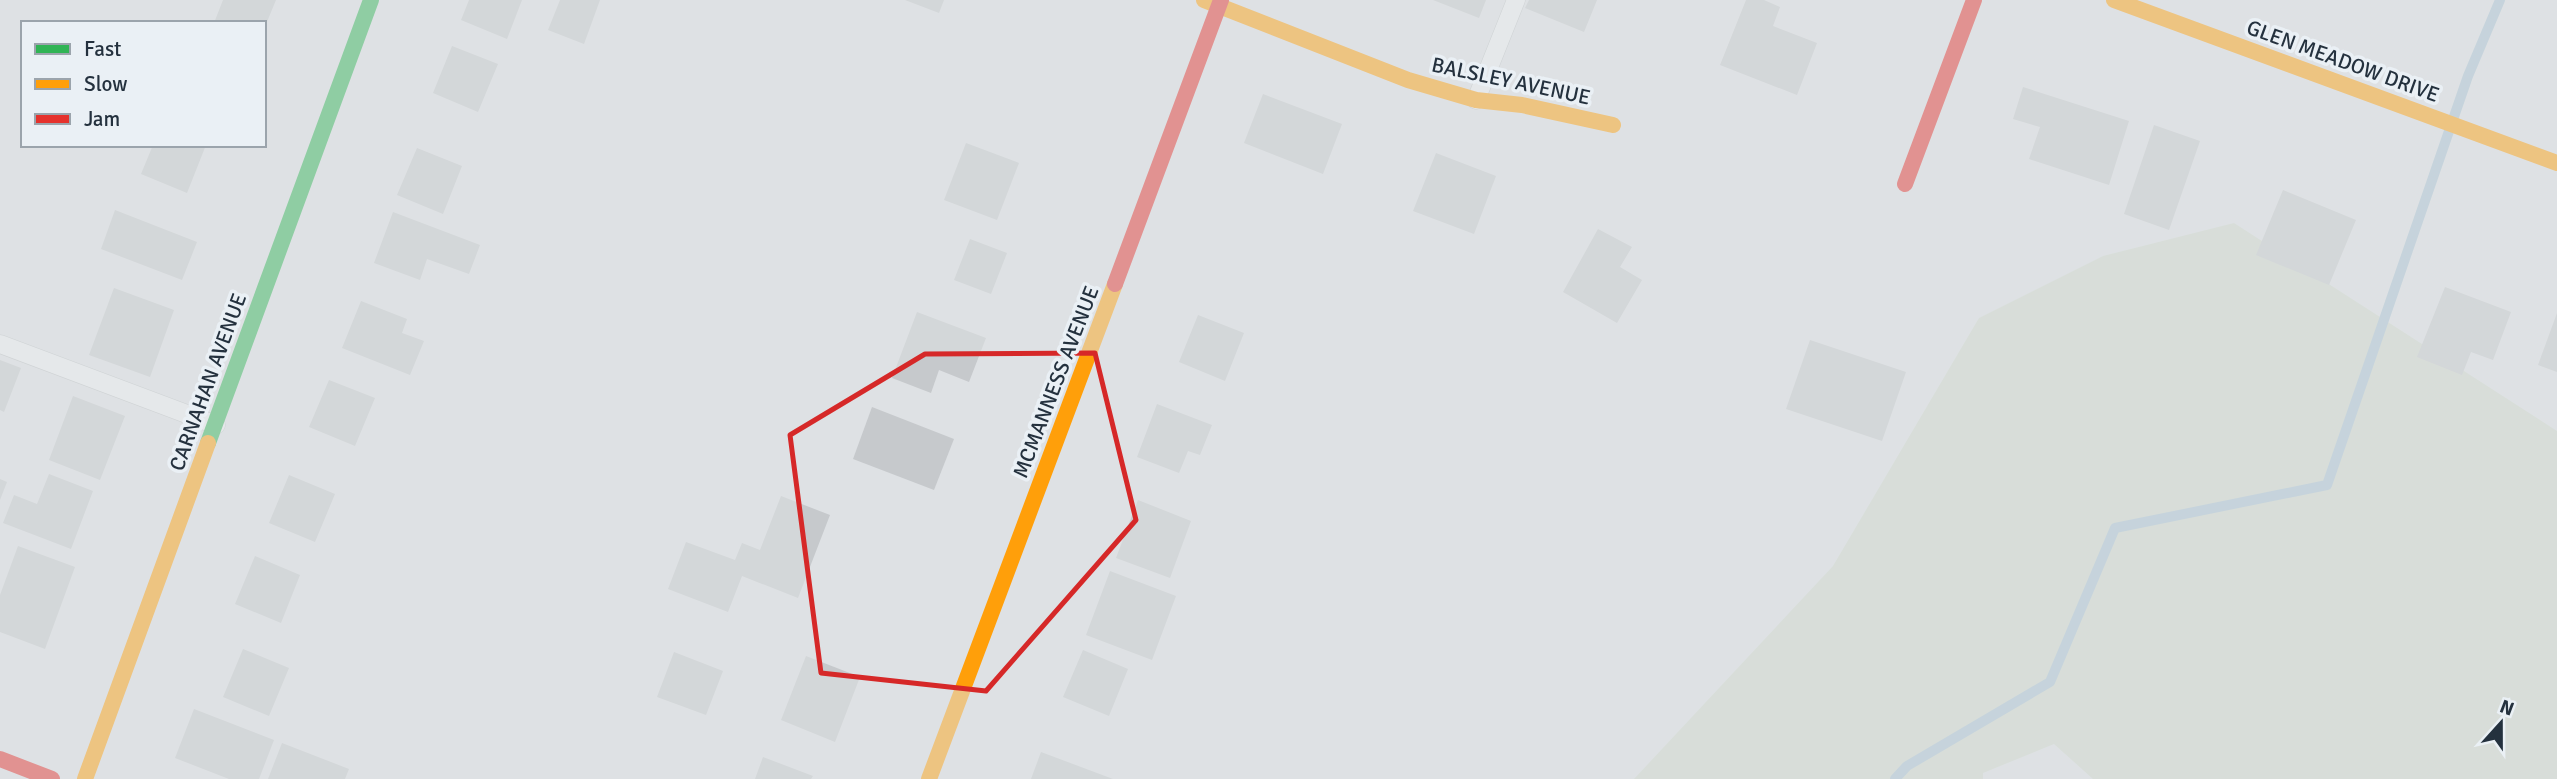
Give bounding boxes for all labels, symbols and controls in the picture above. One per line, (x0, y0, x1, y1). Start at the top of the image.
street label: GLEN MEADOW DRIVE (2243, 14, 2443, 108)
legend (21, 21, 266, 147)
text: Fast (84, 36, 121, 62)
street label: BALSLEY AVENUE (1429, 51, 1593, 111)
text: Slow (84, 71, 128, 97)
text: Jam (84, 106, 120, 132)
street label: MCMANNESS AVENUE (1007, 282, 1105, 482)
street label: CARNAHAN AVENUE (164, 290, 252, 474)
north arrow (2466, 688, 2536, 758)
text: N (2496, 694, 2517, 722)

